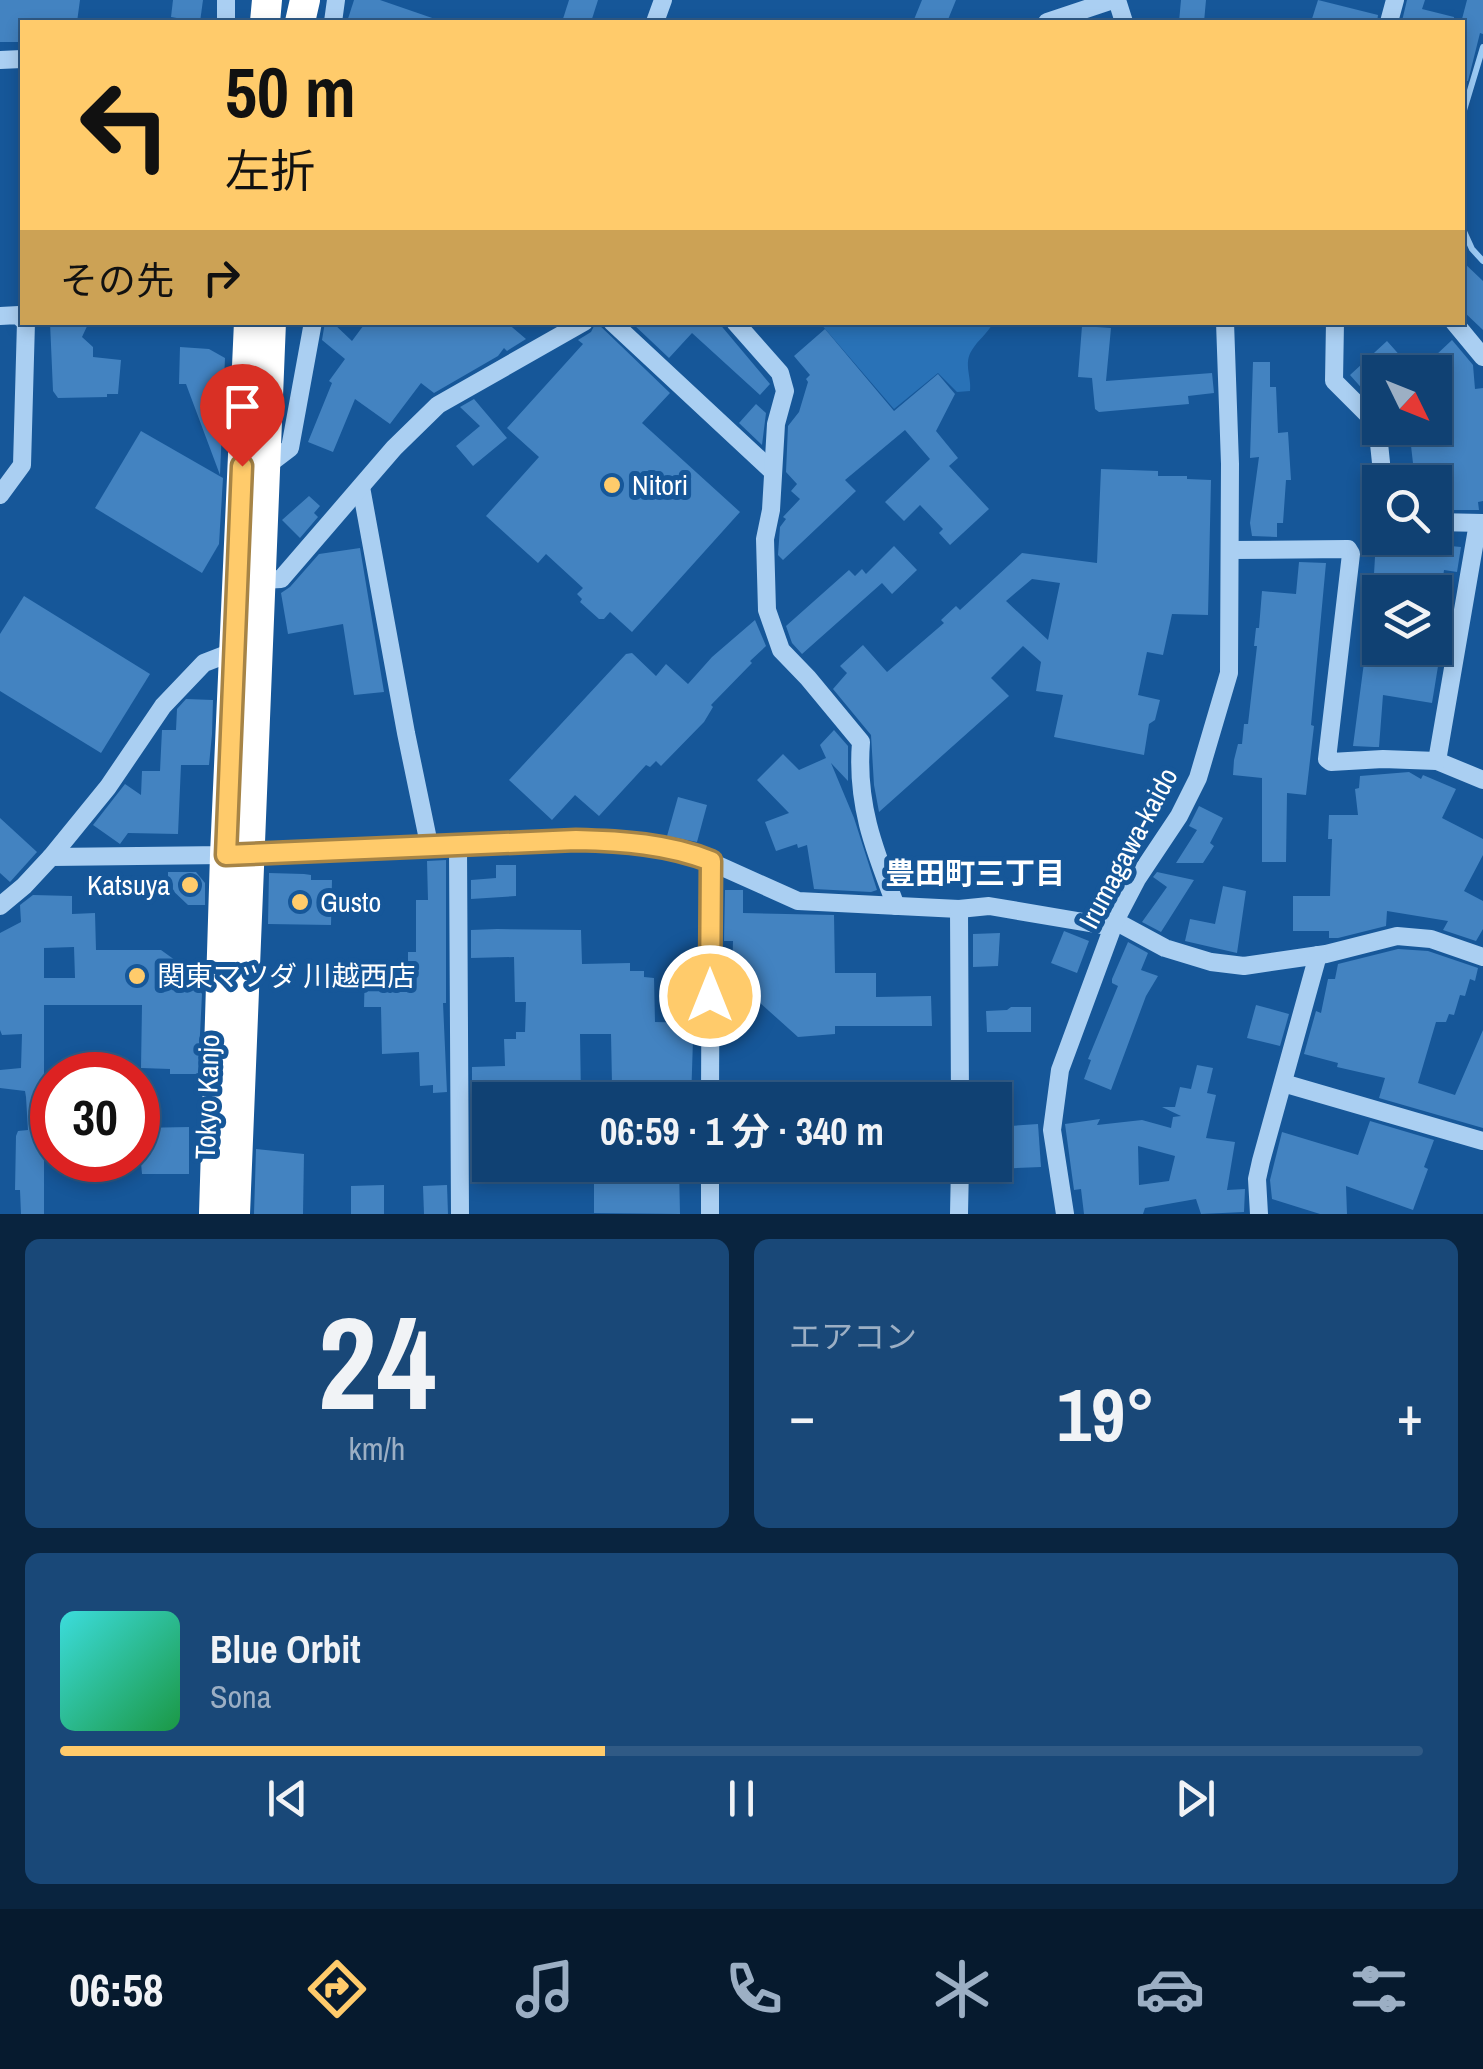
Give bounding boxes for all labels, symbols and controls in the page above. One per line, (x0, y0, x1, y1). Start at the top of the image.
text: 50 m (225, 45, 356, 139)
icon: left (60, 60, 190, 190)
text: 左折 (225, 140, 315, 201)
icon: right (194, 250, 249, 305)
text: その先 (60, 255, 174, 306)
north arrow (1362, 355, 1452, 445)
map controls (1362, 355, 1452, 665)
pin (200, 364, 285, 467)
icon: arrive (215, 379, 270, 434)
button: search (1362, 465, 1452, 555)
place label: Nitori (632, 466, 688, 504)
marker: Nitori (601, 474, 623, 496)
button: layers (1362, 575, 1452, 665)
street label: Irumagawa-kaido (1070, 761, 1186, 935)
district label: 豊田町三丁目 (885, 853, 1065, 893)
place label: Katsuya (87, 866, 170, 904)
marker: Katsuya (179, 874, 201, 896)
place label: Gusto (320, 883, 381, 921)
marker: Gusto (289, 891, 311, 913)
position arrow (658, 944, 762, 1048)
place label: 関東マツダ 川越西店 (157, 957, 415, 995)
marker: 関東マツダ 川越西店 (126, 965, 148, 987)
street label: Tokyo Kanjo (186, 1034, 228, 1160)
speed limit sign: 30 (30, 1052, 160, 1182)
text: 06:59 · 1 分 · 340 m (600, 1106, 884, 1157)
text: 24 (318, 1274, 436, 1450)
text: エアコン (789, 1315, 917, 1358)
text: 19° (1057, 1363, 1155, 1464)
text: − (789, 1378, 815, 1452)
text: + (1397, 1378, 1423, 1452)
text: km/h (349, 1427, 405, 1470)
text: Blue Orbit (210, 1624, 361, 1675)
text: Sona (210, 1675, 271, 1718)
icon: previous (260, 1771, 315, 1826)
icon: pause (714, 1771, 769, 1826)
icon: next (1168, 1771, 1223, 1826)
icon: directions (302, 1954, 372, 2024)
icon: music (510, 1954, 580, 2024)
icon: phone (719, 1954, 789, 2024)
icon: climate (927, 1954, 997, 2024)
icon: car (1135, 1954, 1205, 2024)
icon: filters (1344, 1954, 1414, 2024)
text: 06:58 (69, 1959, 164, 2020)

